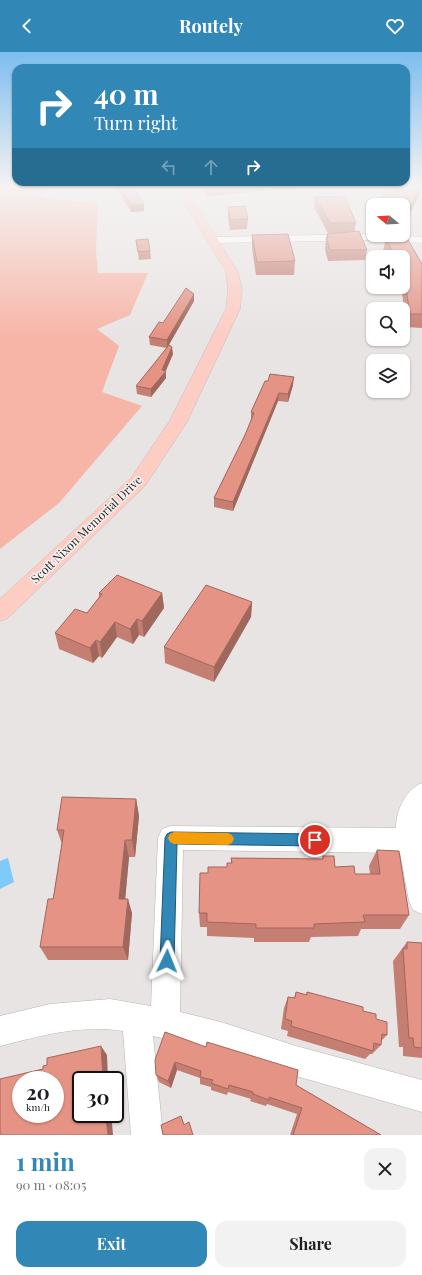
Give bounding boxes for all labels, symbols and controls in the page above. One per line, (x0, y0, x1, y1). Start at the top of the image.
text: Routely (179, 14, 243, 38)
icon: back (16, 15, 38, 37)
icon: heart (384, 15, 406, 37)
text: 40 m (94, 75, 159, 112)
icon: right (28, 80, 80, 132)
text: Turn right (94, 111, 177, 135)
icon: left (158, 156, 180, 178)
icon: ahead (200, 156, 222, 178)
icon: right (242, 156, 264, 178)
north arrow (366, 198, 410, 242)
map controls (366, 198, 410, 398)
button: sound (366, 250, 410, 294)
button: search (366, 302, 410, 346)
button: layers (366, 354, 410, 398)
street label: Scott Nixon Memorial Drive (27, 472, 145, 586)
pin (298, 823, 332, 857)
icon: arrive (304, 829, 326, 851)
position arrow (146, 940, 188, 982)
speed limit sign: 30 (72, 1071, 124, 1123)
text: 20 (26, 1078, 50, 1105)
text: km/h (26, 1100, 50, 1114)
text: 1 min (16, 1145, 75, 1177)
button: close (364, 1148, 406, 1190)
text: 90 m · 08:05 (16, 1176, 86, 1193)
button: Exit (16, 1221, 207, 1267)
button: Share (215, 1221, 406, 1267)

